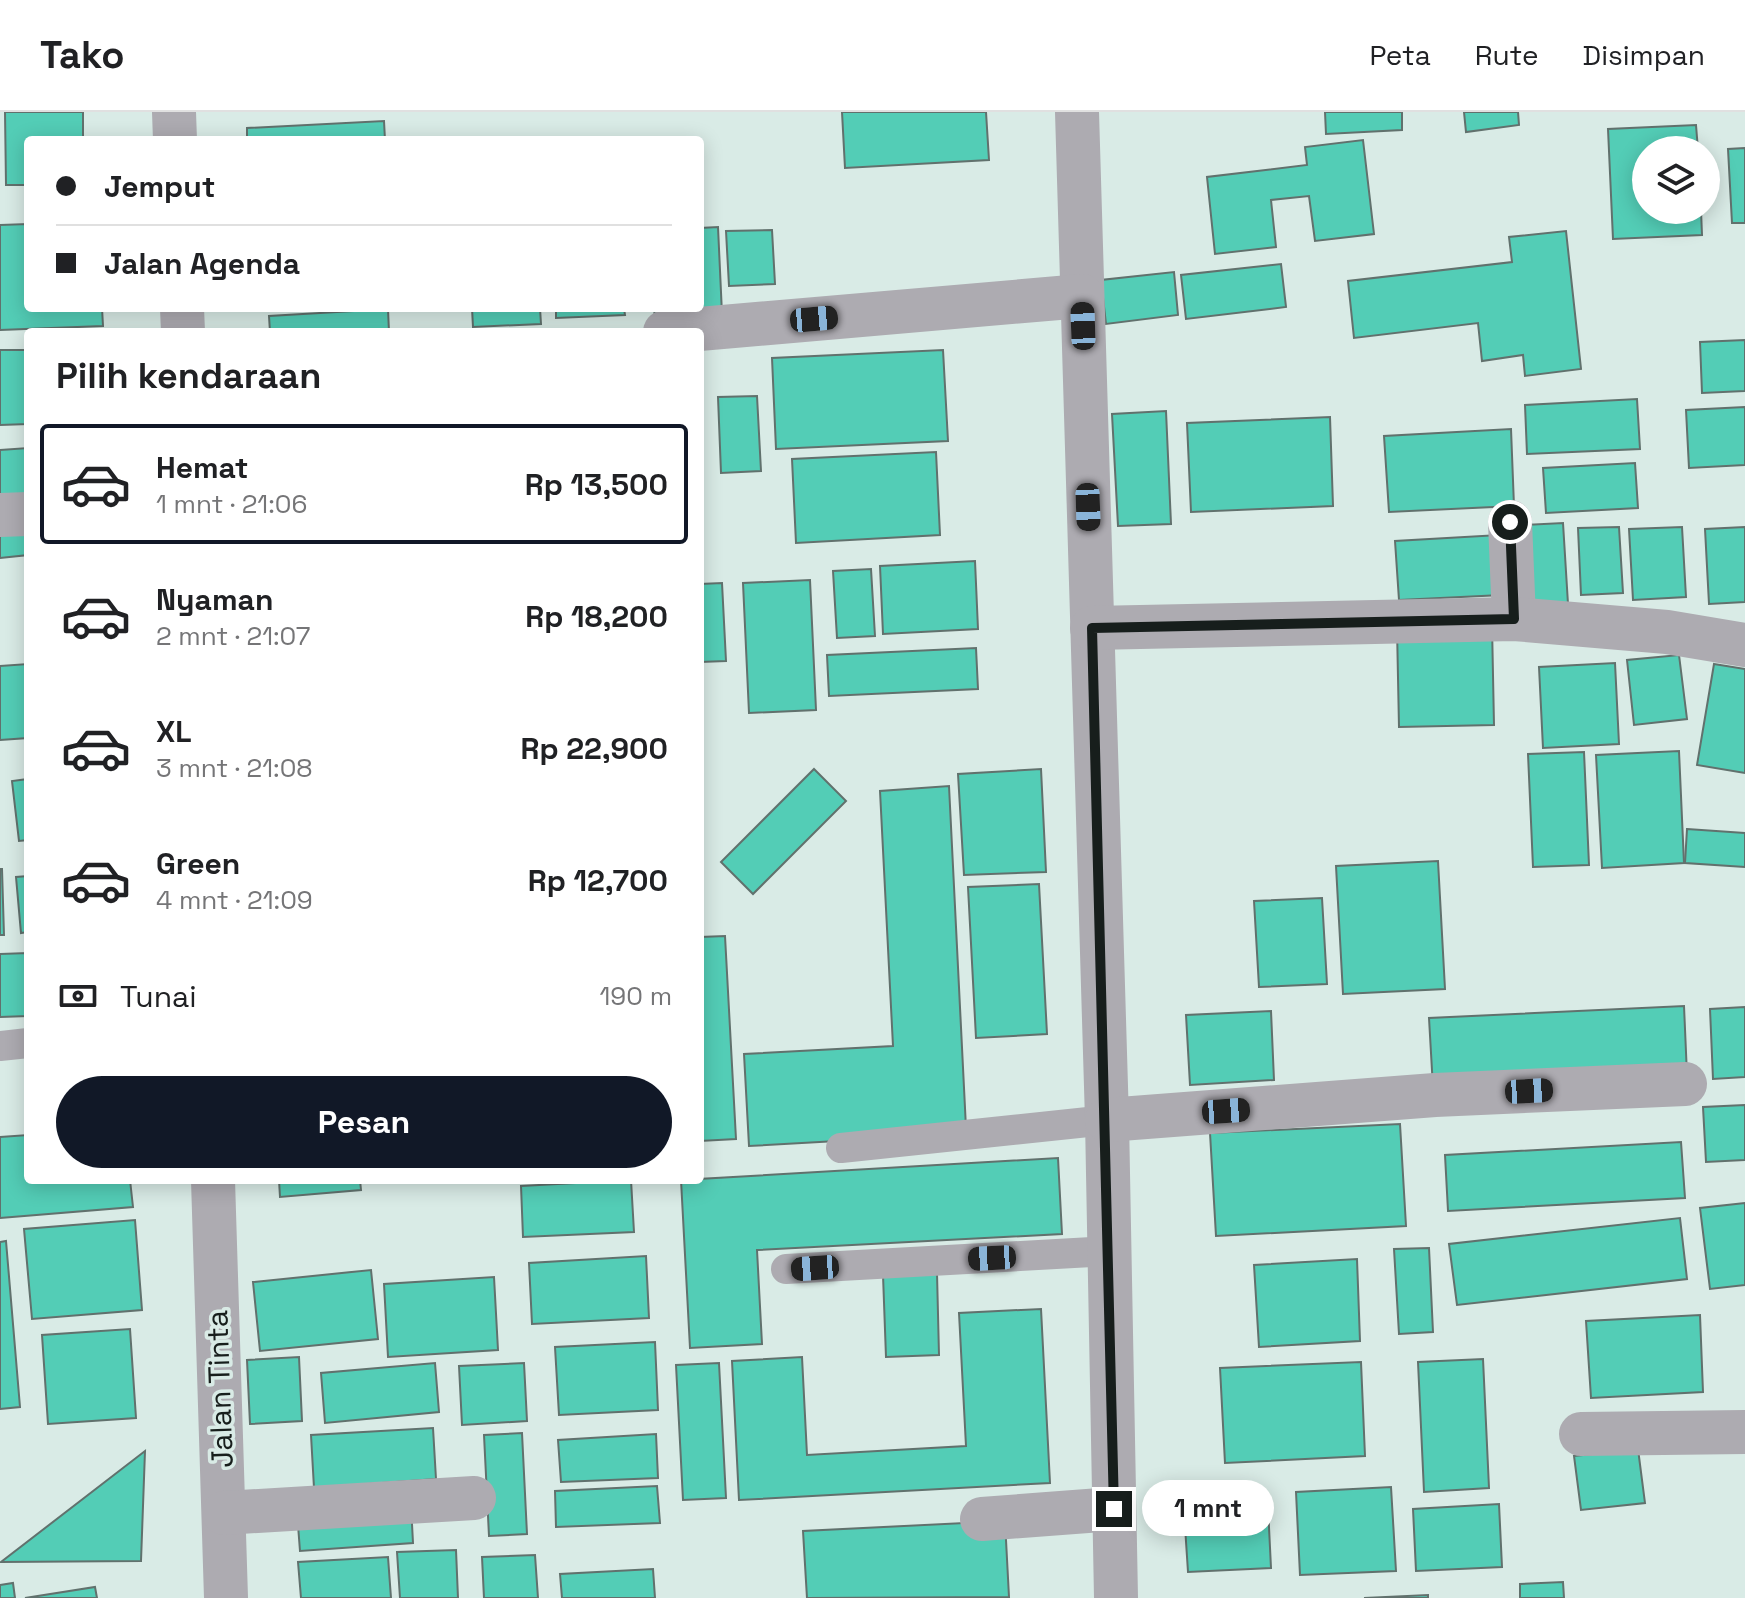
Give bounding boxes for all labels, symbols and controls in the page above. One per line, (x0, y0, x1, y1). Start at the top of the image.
text: Tako (40, 31, 125, 79)
text: Peta (1370, 37, 1431, 73)
text: Rute (1475, 37, 1539, 73)
text: Disimpan (1583, 37, 1705, 73)
map controls (1632, 136, 1720, 224)
button: layers (1632, 136, 1720, 224)
text: Jemput (104, 167, 215, 206)
text: Jalan Agenda (104, 244, 300, 283)
car (1070, 302, 1096, 350)
car (789, 305, 839, 333)
text: Pilih kendaraan (56, 353, 321, 399)
icon: car (60, 448, 132, 520)
text: Hemat (156, 448, 249, 487)
text: Rp 13,500 (525, 465, 668, 504)
car (1075, 483, 1101, 531)
text: 1 mnt · 21:06 (156, 487, 307, 521)
route start (1492, 504, 1528, 540)
icon: car (60, 580, 132, 652)
text: Nyaman (156, 580, 273, 619)
text: Rp 18,200 (525, 597, 668, 636)
text: 2 mnt · 21:07 (156, 619, 310, 653)
icon: car (60, 712, 132, 784)
text: XL (156, 712, 192, 751)
text: Rp 22,900 (520, 729, 668, 768)
text: 3 mnt · 21:08 (156, 751, 313, 785)
icon: car (60, 844, 132, 916)
text: Green (156, 844, 240, 883)
text: Rp 12,700 (528, 861, 668, 900)
text: 4 mnt · 21:09 (156, 883, 313, 917)
icon: cash (56, 974, 100, 1018)
text: Tunai (120, 977, 197, 1016)
text: 190 m (600, 979, 672, 1013)
button: Pesan (56, 1076, 672, 1168)
car (1504, 1078, 1554, 1104)
car (1201, 1097, 1251, 1125)
car (967, 1245, 1017, 1271)
car (790, 1254, 840, 1282)
street label: Jalan Tinta (197, 1309, 242, 1469)
callout: 1 mnt (1142, 1481, 1274, 1537)
route end (1096, 1491, 1132, 1527)
text: 1 mnt (1174, 1491, 1242, 1525)

